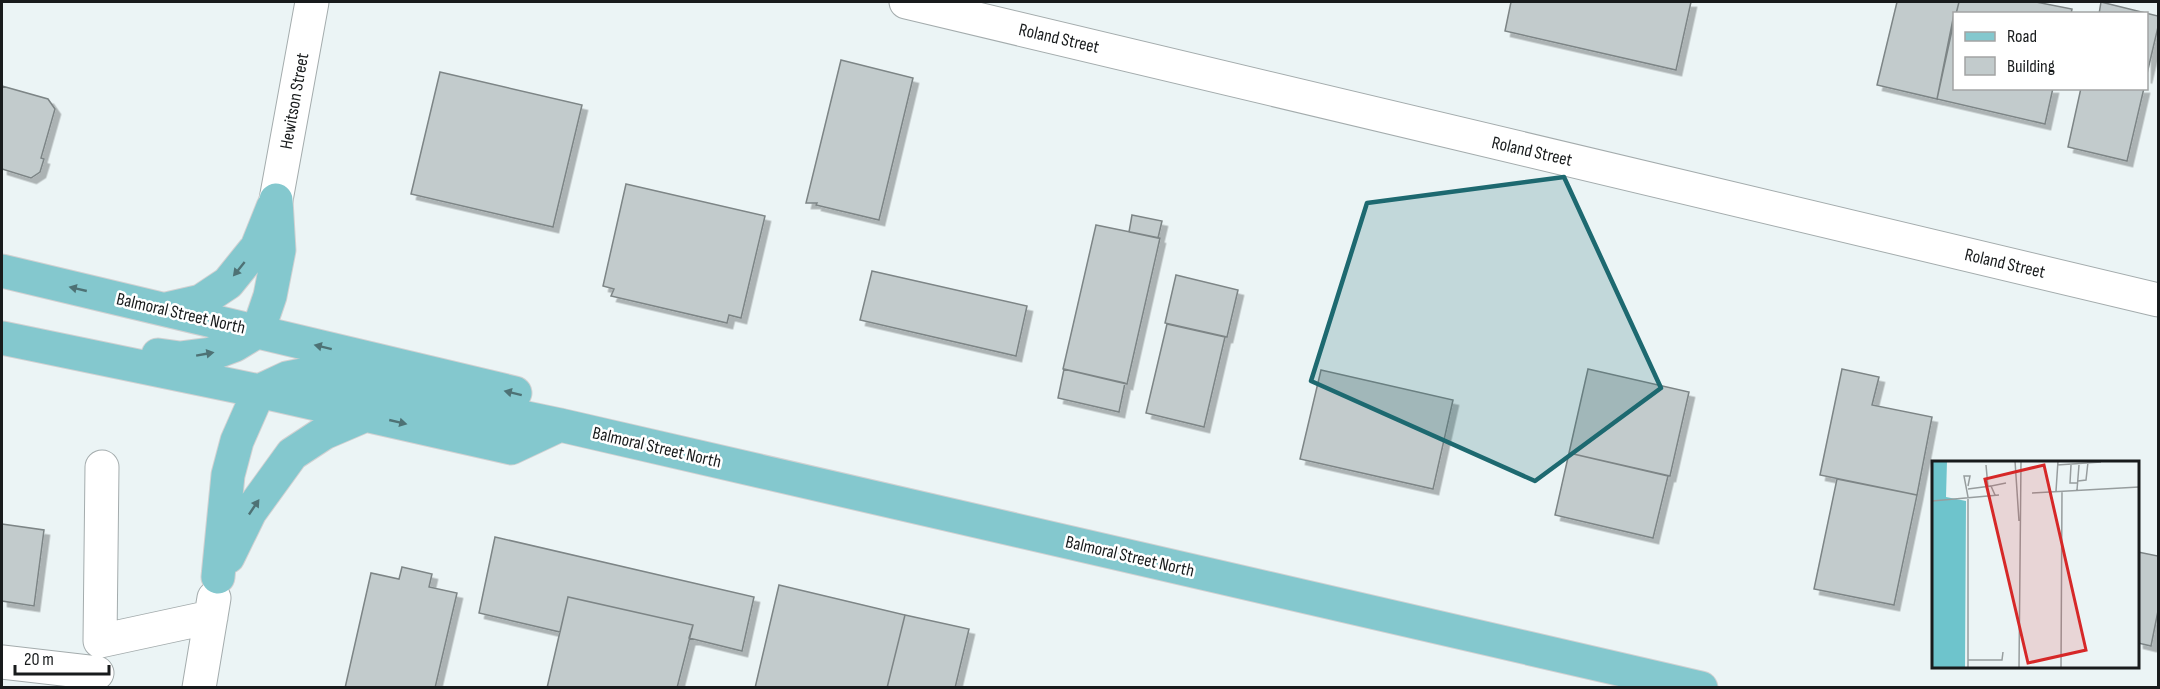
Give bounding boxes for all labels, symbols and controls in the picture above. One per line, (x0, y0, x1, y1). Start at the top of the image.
legend (1953, 12, 2148, 90)
street label: Roland Street (1017, 19, 1102, 58)
text: Road (2007, 26, 2037, 47)
street label: Hewitson Street (276, 51, 313, 151)
text: Building (2007, 56, 2055, 77)
street label: Roland Street (1490, 132, 1575, 171)
street label: Roland Street (1963, 244, 2048, 283)
one-way arrow (233, 261, 246, 276)
one-way arrow (69, 283, 87, 293)
street label: Balmoral Street North (114, 288, 247, 339)
one-way arrow (314, 341, 332, 351)
one-way arrow (196, 350, 215, 359)
one-way arrow (503, 387, 522, 397)
one-way arrow (389, 418, 408, 427)
street label: Balmoral Street North (590, 422, 723, 473)
inset map (1932, 461, 2139, 668)
one-way arrow (248, 499, 260, 515)
street label: Balmoral Street North (1063, 531, 1196, 582)
scale bar (15, 638, 110, 676)
text: 20 m (24, 649, 54, 670)

